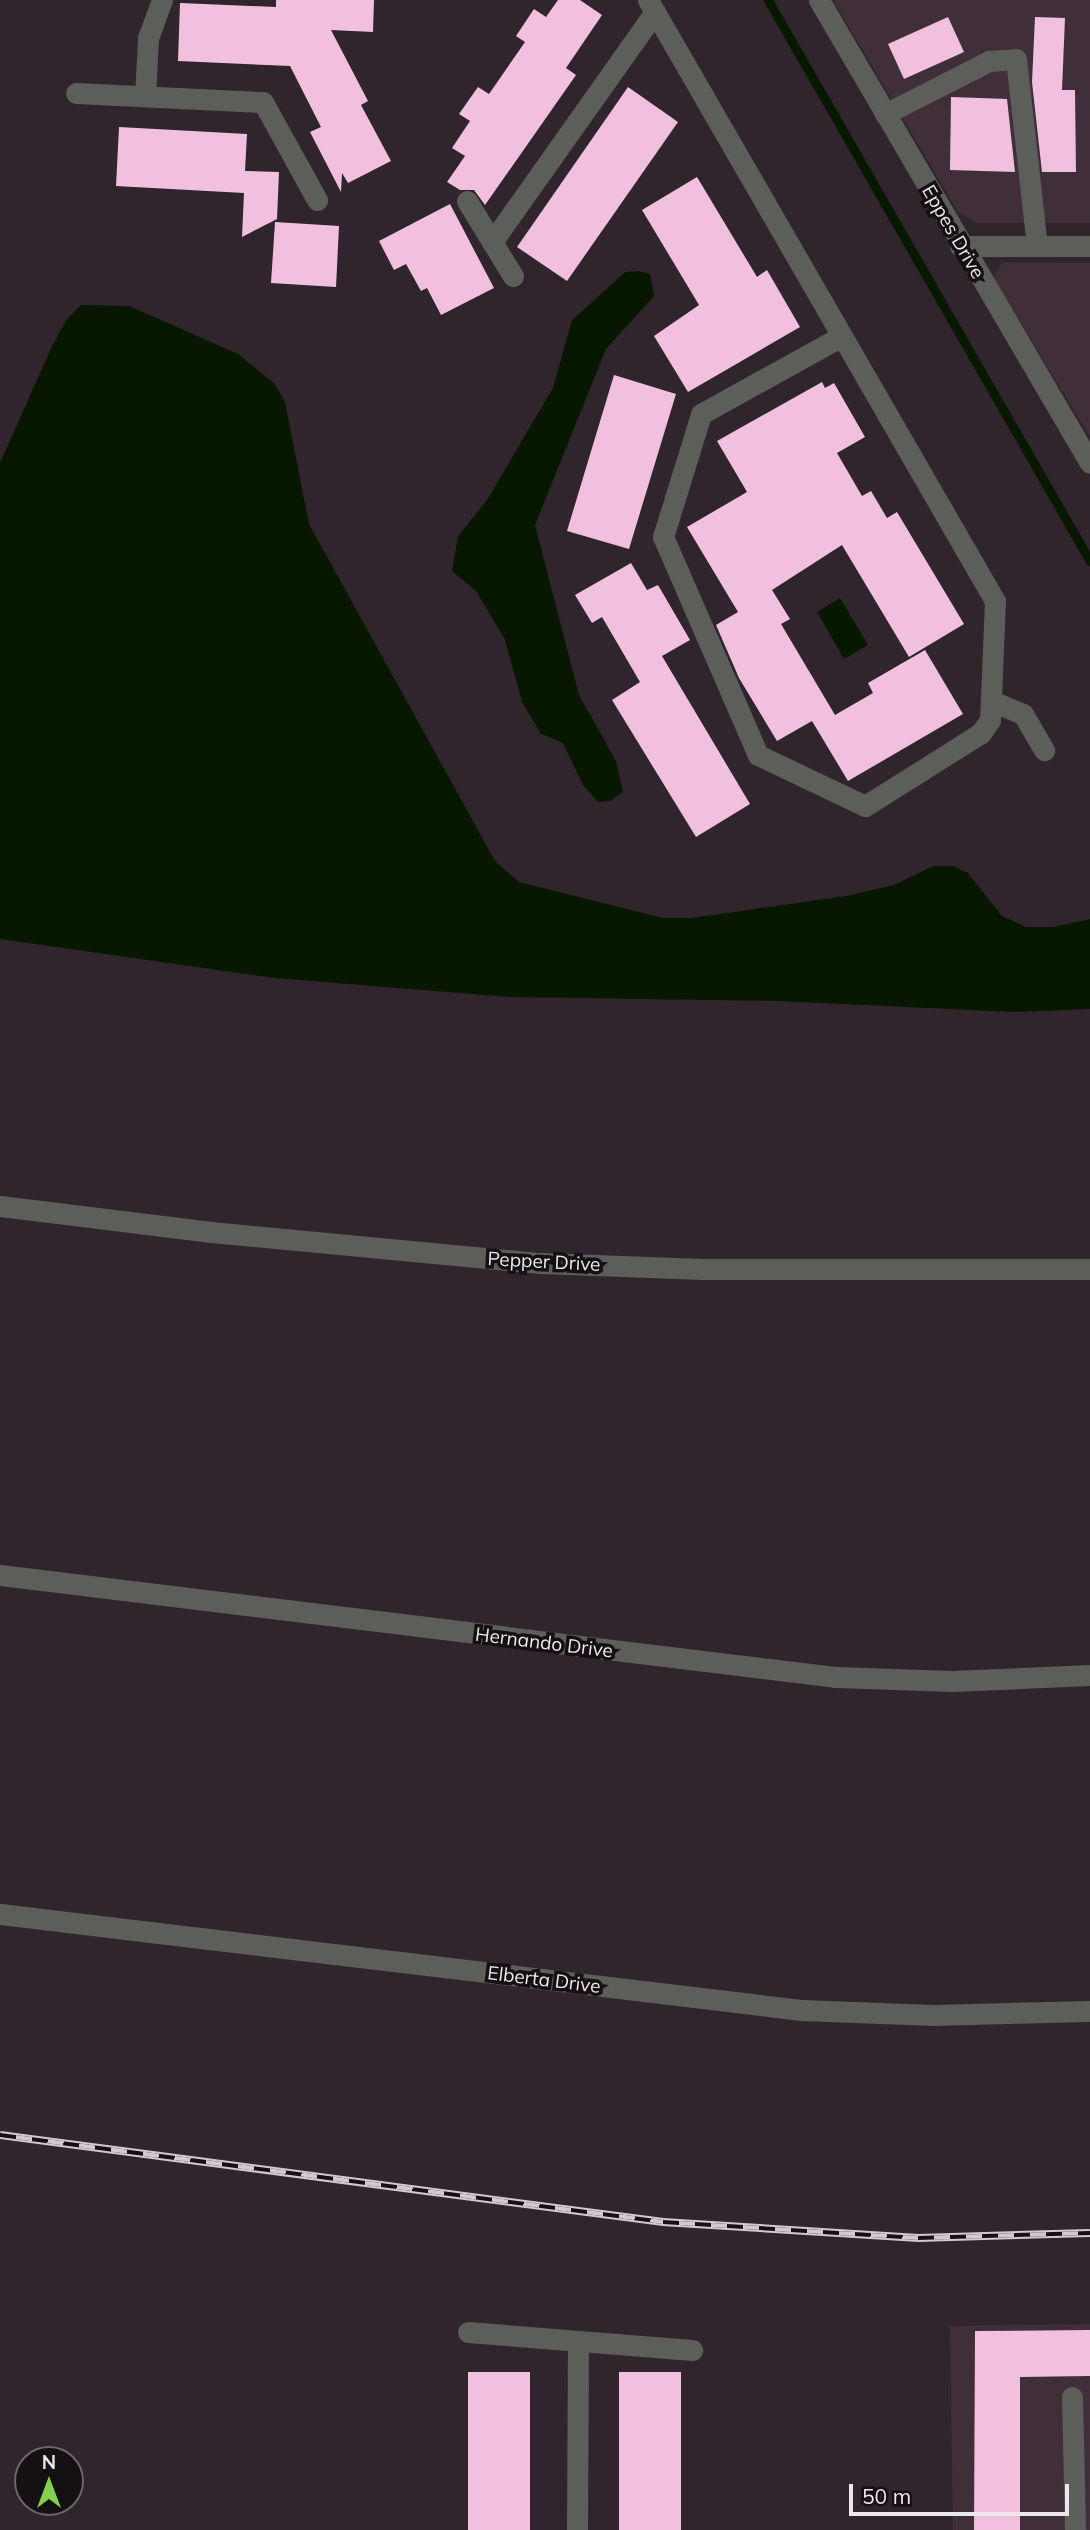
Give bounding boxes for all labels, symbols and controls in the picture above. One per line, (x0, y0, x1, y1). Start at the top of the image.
street label: Eppes Drive (917, 181, 989, 283)
street label: Pepper Drive (487, 1248, 601, 1276)
street label: Hernando Drive (474, 1623, 614, 1663)
street label: Elberta Drive (486, 1962, 602, 1998)
north arrow (14, 2446, 84, 2516)
text: N (42, 2450, 56, 2474)
scale bar (852, 2470, 1072, 2514)
text: 50 m (862, 2483, 911, 2509)

